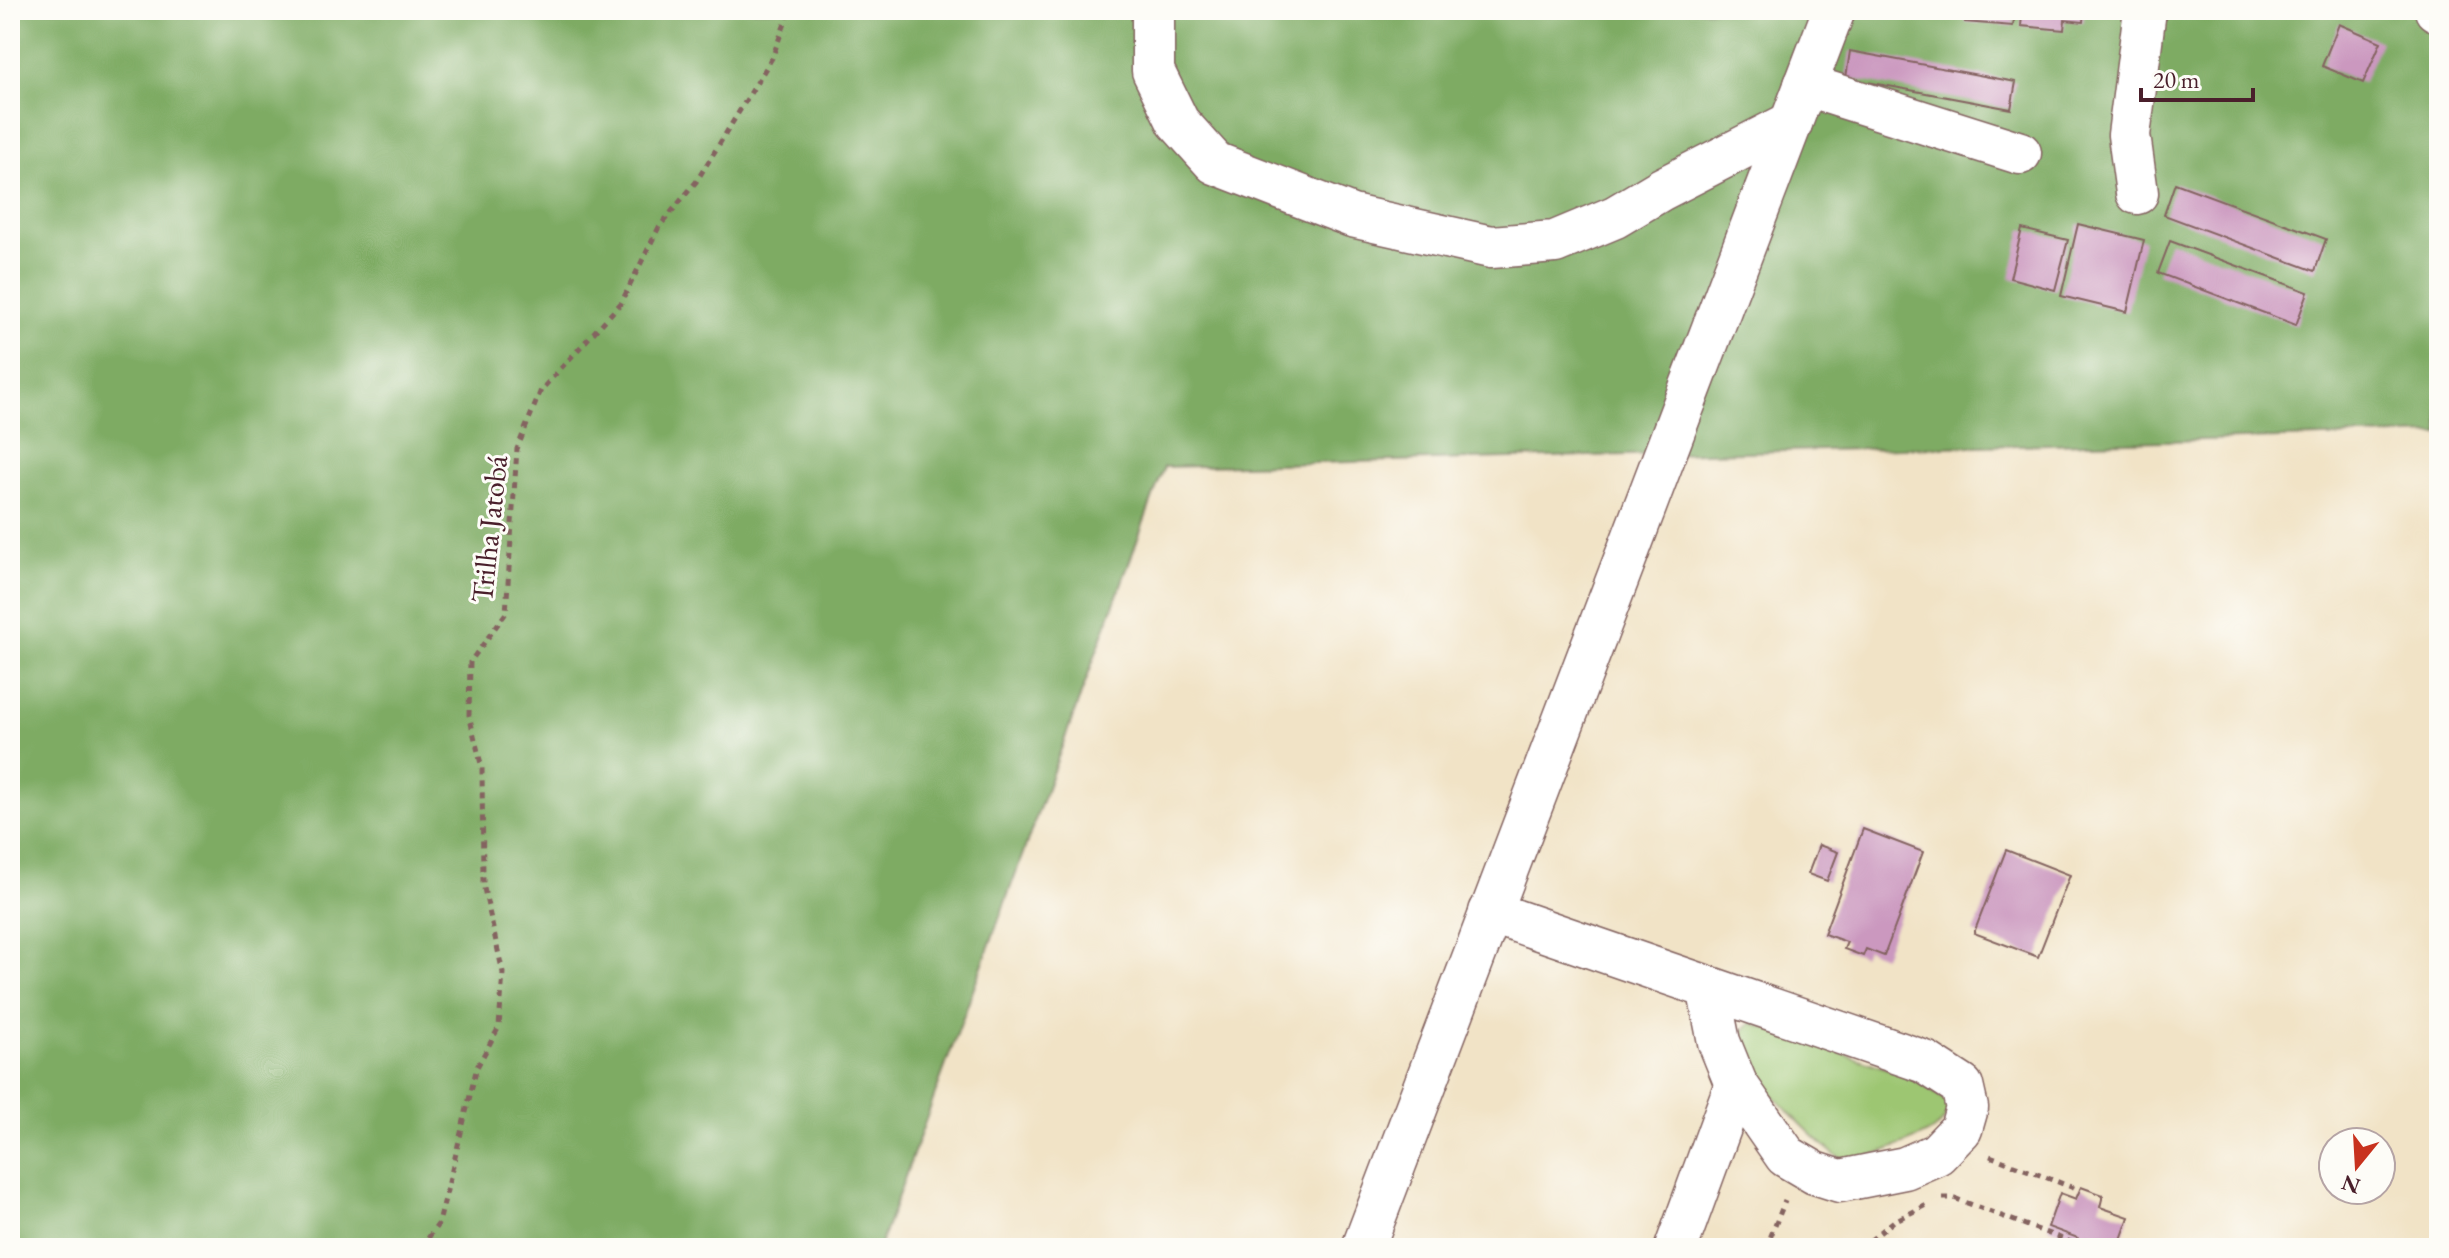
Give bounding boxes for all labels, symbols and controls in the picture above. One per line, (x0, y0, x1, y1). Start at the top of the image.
scale bar (2141, 52, 2253, 102)
text: 20 m (2153, 64, 2200, 95)
street label: Trilha Jatobá (462, 453, 516, 605)
north arrow (2317, 1126, 2397, 1206)
text: N (2338, 1168, 2364, 1201)

